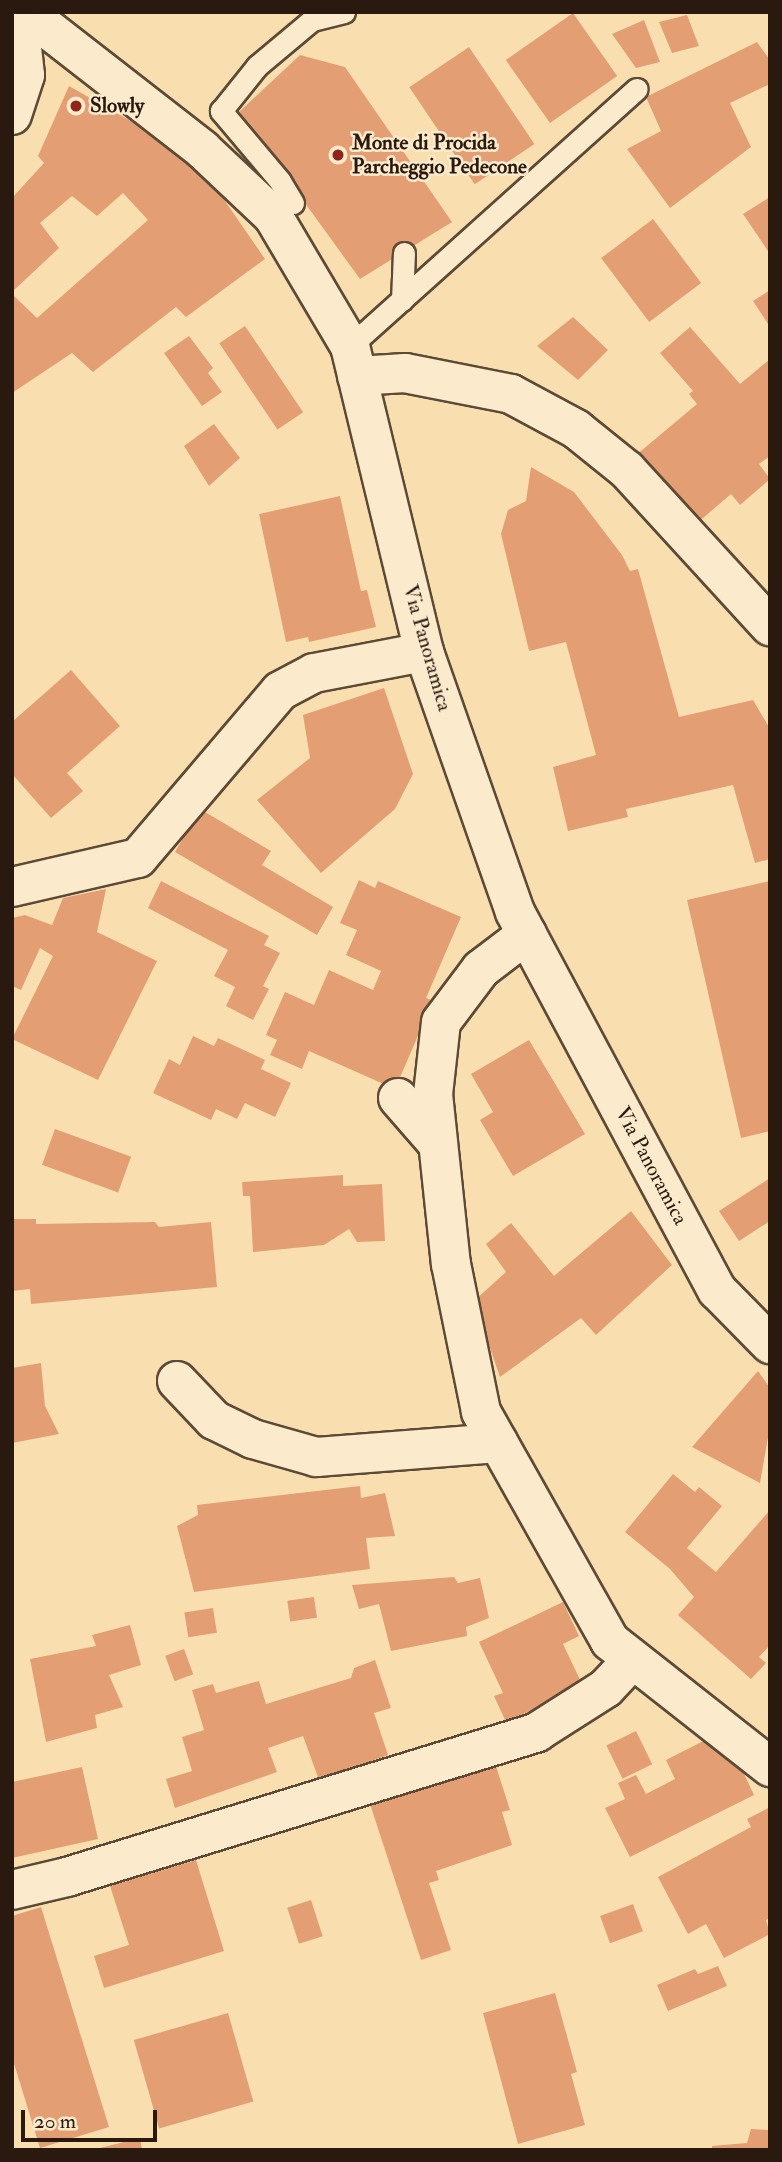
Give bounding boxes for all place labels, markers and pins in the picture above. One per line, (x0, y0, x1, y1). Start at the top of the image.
place label: Slowly (90, 93, 144, 119)
marker: Slowly (68, 98, 84, 114)
place label: Monte di Procida Parcheggio Pedecone (352, 130, 527, 180)
marker: Monte di Procida Parcheggio Pedecone (330, 147, 346, 163)

